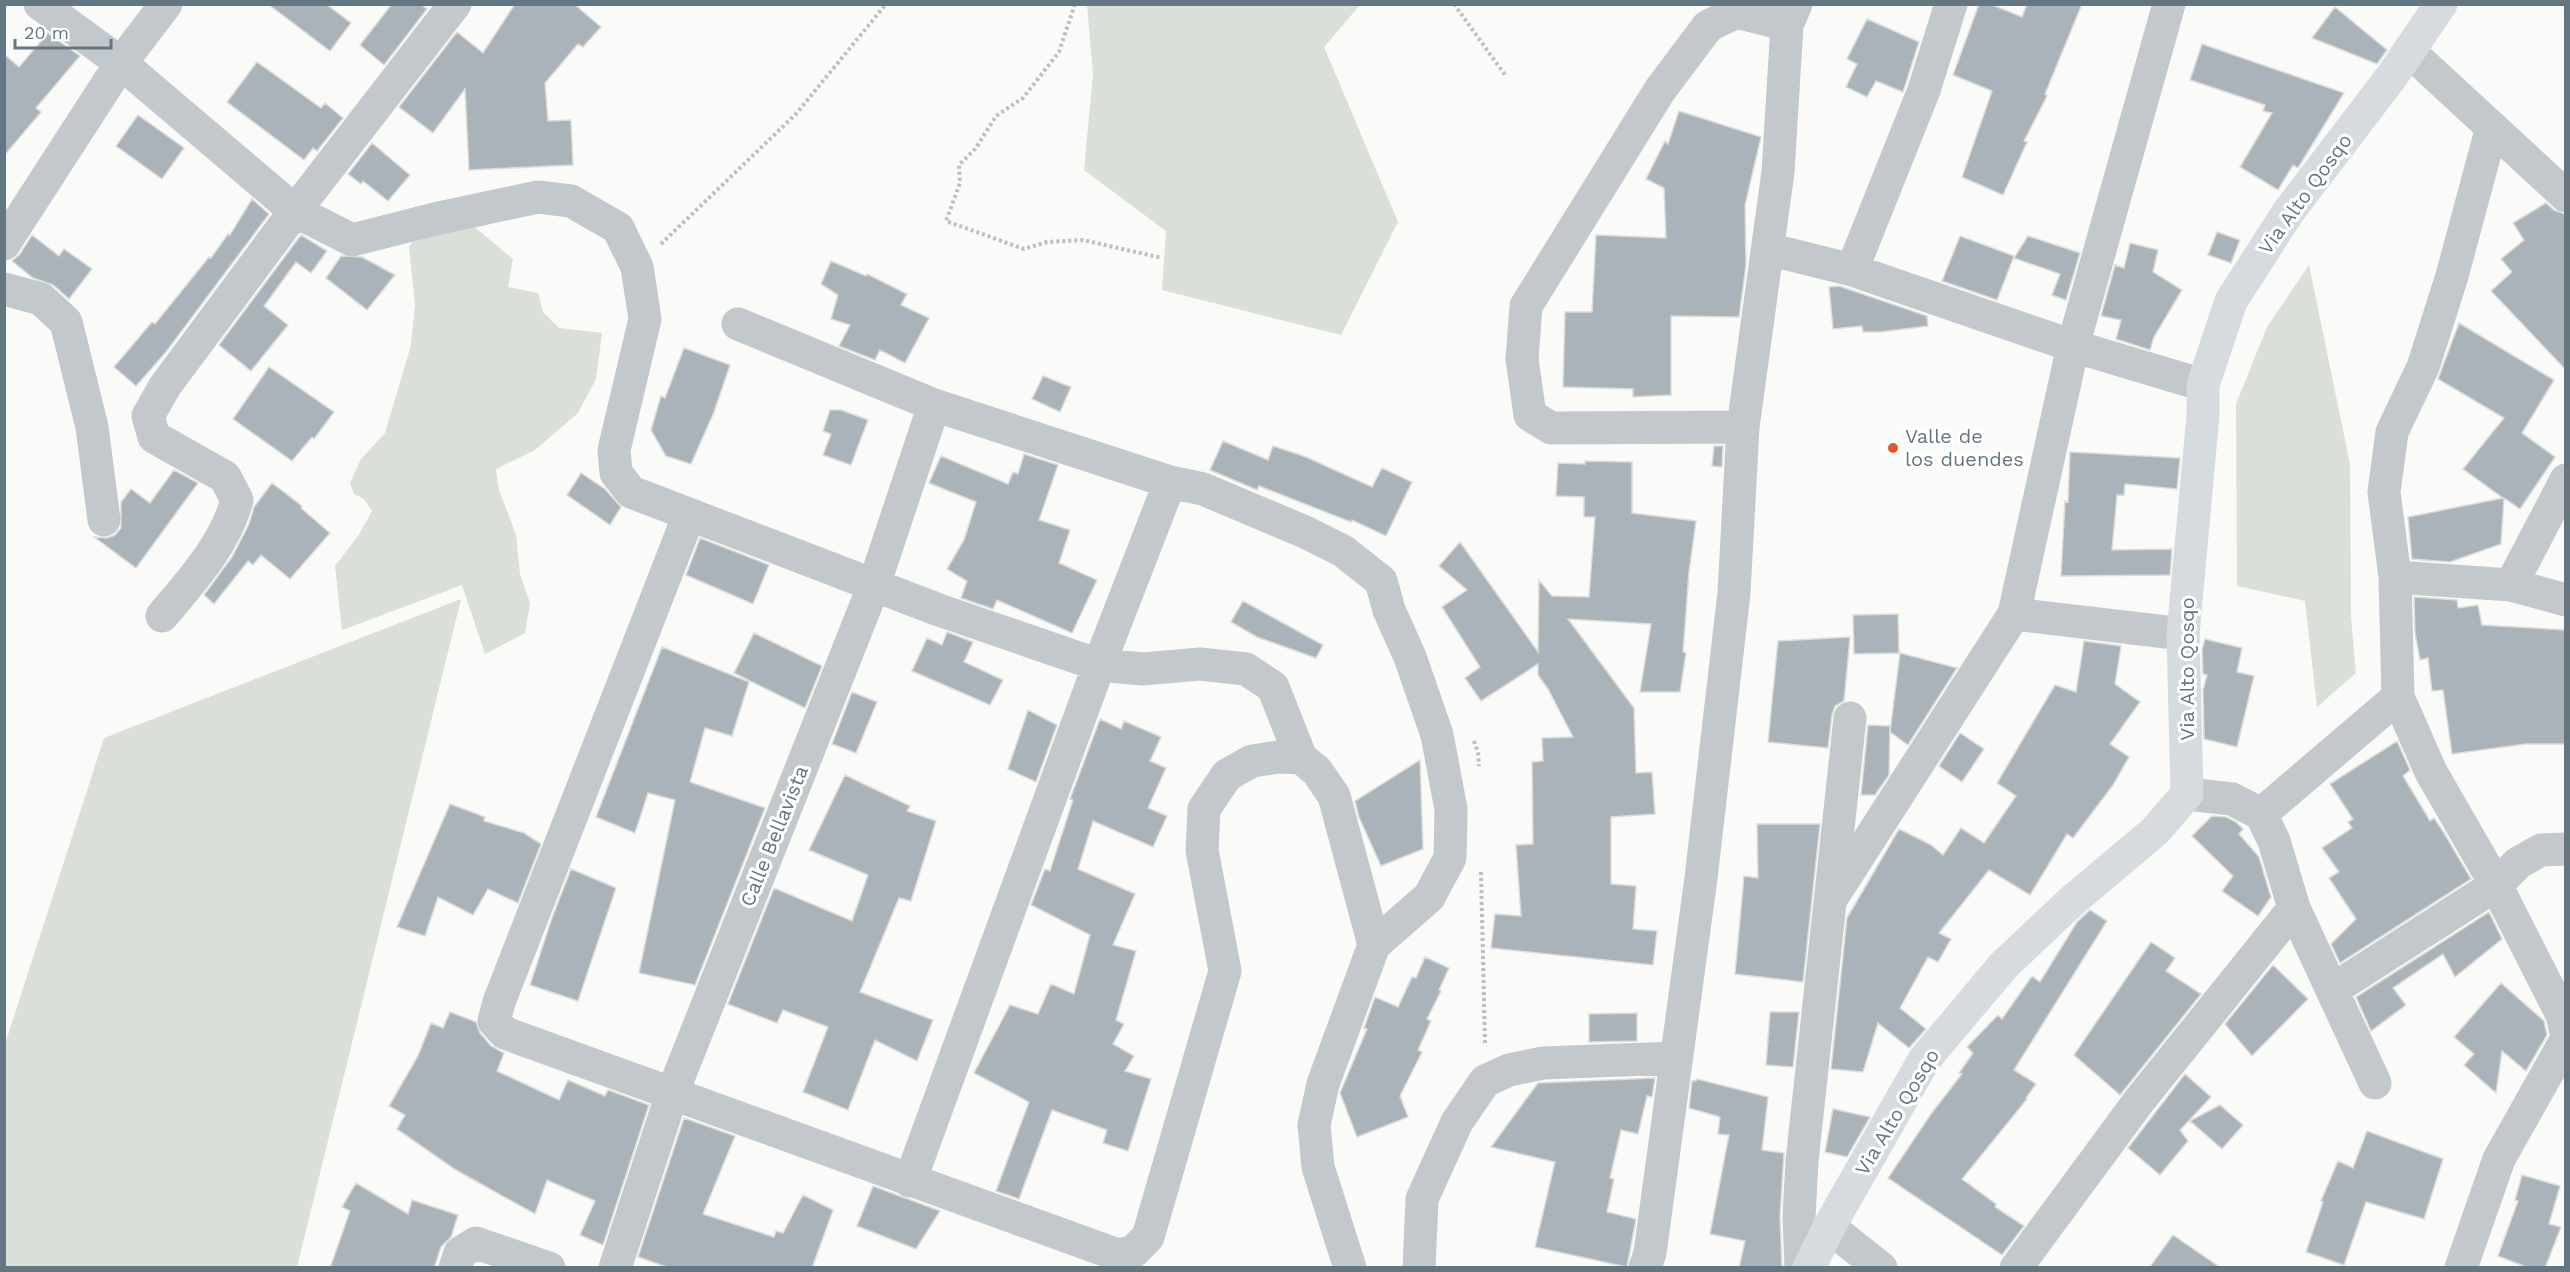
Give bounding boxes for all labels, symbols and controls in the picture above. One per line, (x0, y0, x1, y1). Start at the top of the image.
scale bar (15, 12, 111, 50)
text: 20 m (24, 22, 69, 43)
street label: Via Alto Qosqo (2253, 129, 2357, 259)
place label: Valle de los duendes (1905, 424, 2024, 471)
marker: Valle de los duendes (1886, 441, 1900, 455)
street label: Via Alto Qosqo (2175, 597, 2199, 741)
street label: Calle Bellavista (735, 762, 813, 910)
street label: Via Alto Qosqo (1850, 1044, 1944, 1180)

